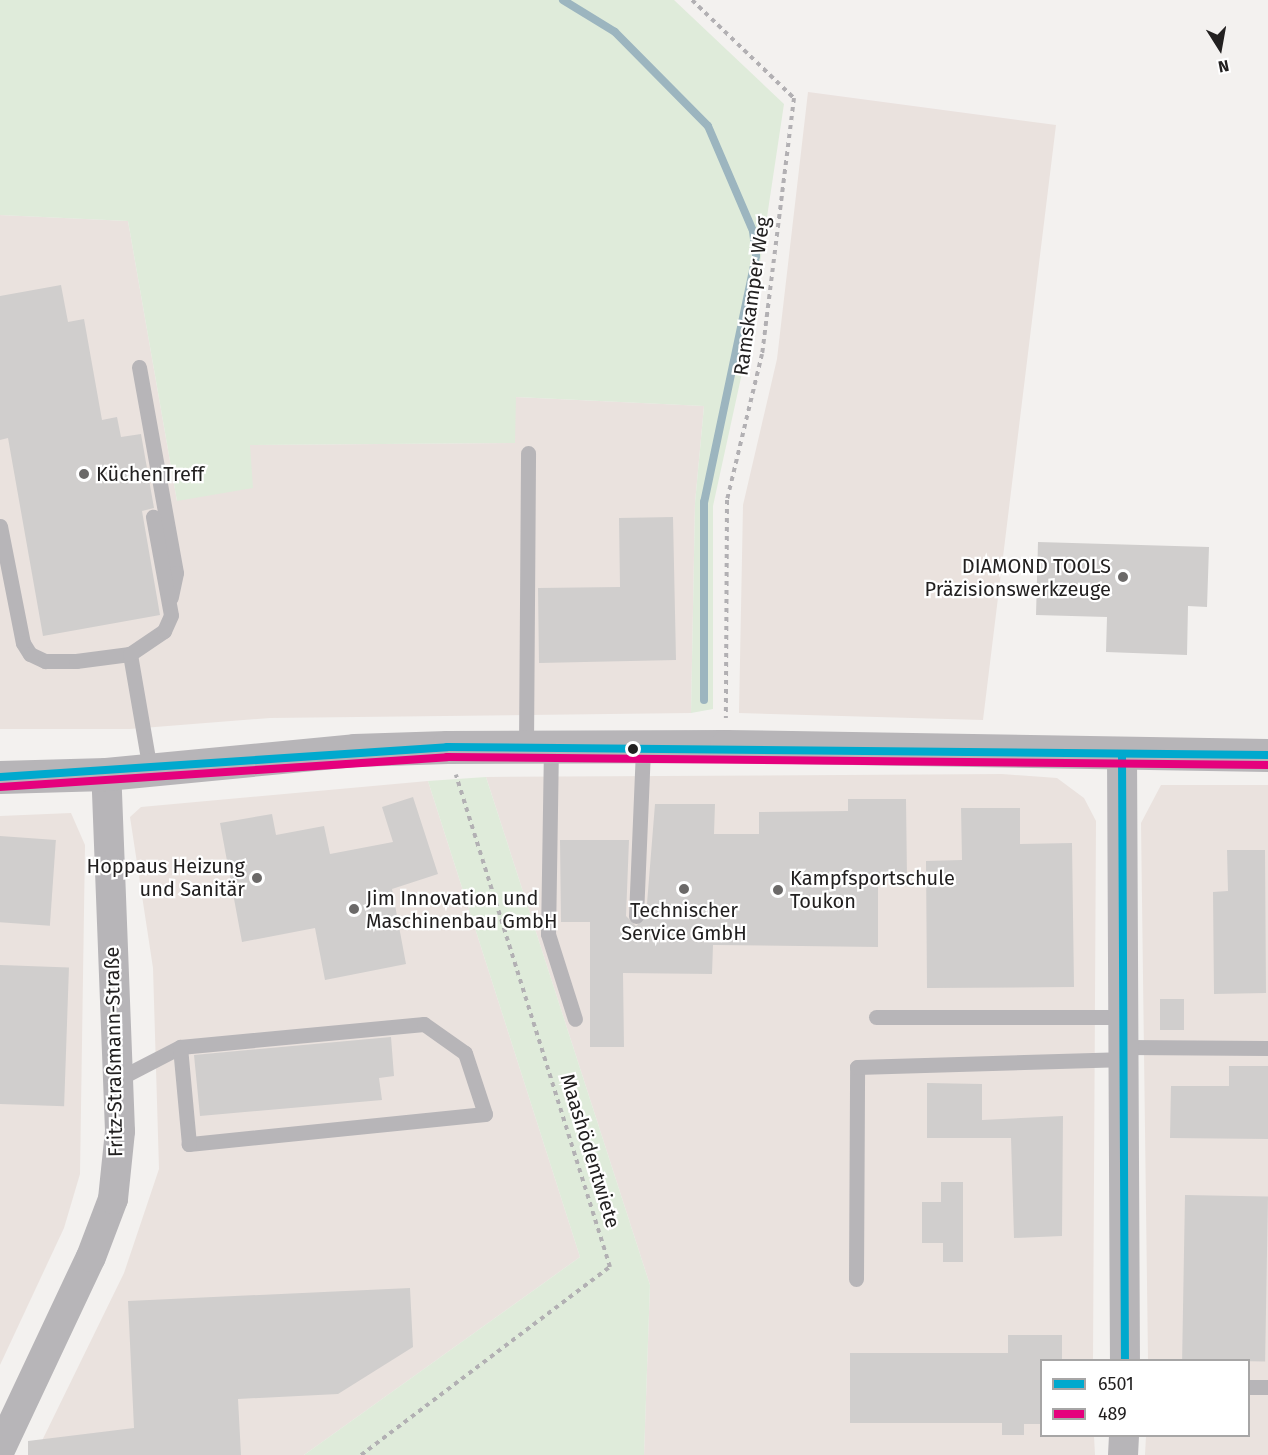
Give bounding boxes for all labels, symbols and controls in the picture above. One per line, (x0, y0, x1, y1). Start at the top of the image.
north arrow (1190, 18, 1250, 78)
text: N (1217, 56, 1231, 76)
street label: Ramskamper Weg (729, 215, 775, 377)
place label: KüchenTreff (96, 462, 204, 486)
marker: KüchenTreff (77, 467, 91, 481)
place label: DIAMOND TOOLS Präzisionswerkzeuge (925, 554, 1111, 601)
marker: DIAMOND TOOLS Präzisionswerkzeuge (1116, 570, 1130, 584)
unlabelled marker (627, 743, 639, 755)
place label: Hoppaus Heizung und Sanitär (87, 855, 245, 902)
place label: Kampfsportschule Toukon (790, 867, 955, 914)
marker: Hoppaus Heizung und Sanitär (250, 871, 264, 885)
marker: Technischer Service GmbH (677, 882, 691, 896)
marker: Kampfsportschule Toukon (771, 883, 785, 897)
place label: Jim Innovation und Maschinenbau GmbH (366, 886, 558, 933)
place label: Technischer Service GmbH (621, 898, 747, 945)
marker: Jim Innovation und Maschinenbau GmbH (347, 902, 361, 916)
street label: Fritz-Straßmann-Straße (100, 947, 128, 1157)
street label: Maashödentwiete (555, 1071, 625, 1231)
legend (1040, 1359, 1250, 1437)
text: 6501 (1098, 1373, 1134, 1395)
text: 489 (1098, 1403, 1127, 1425)

